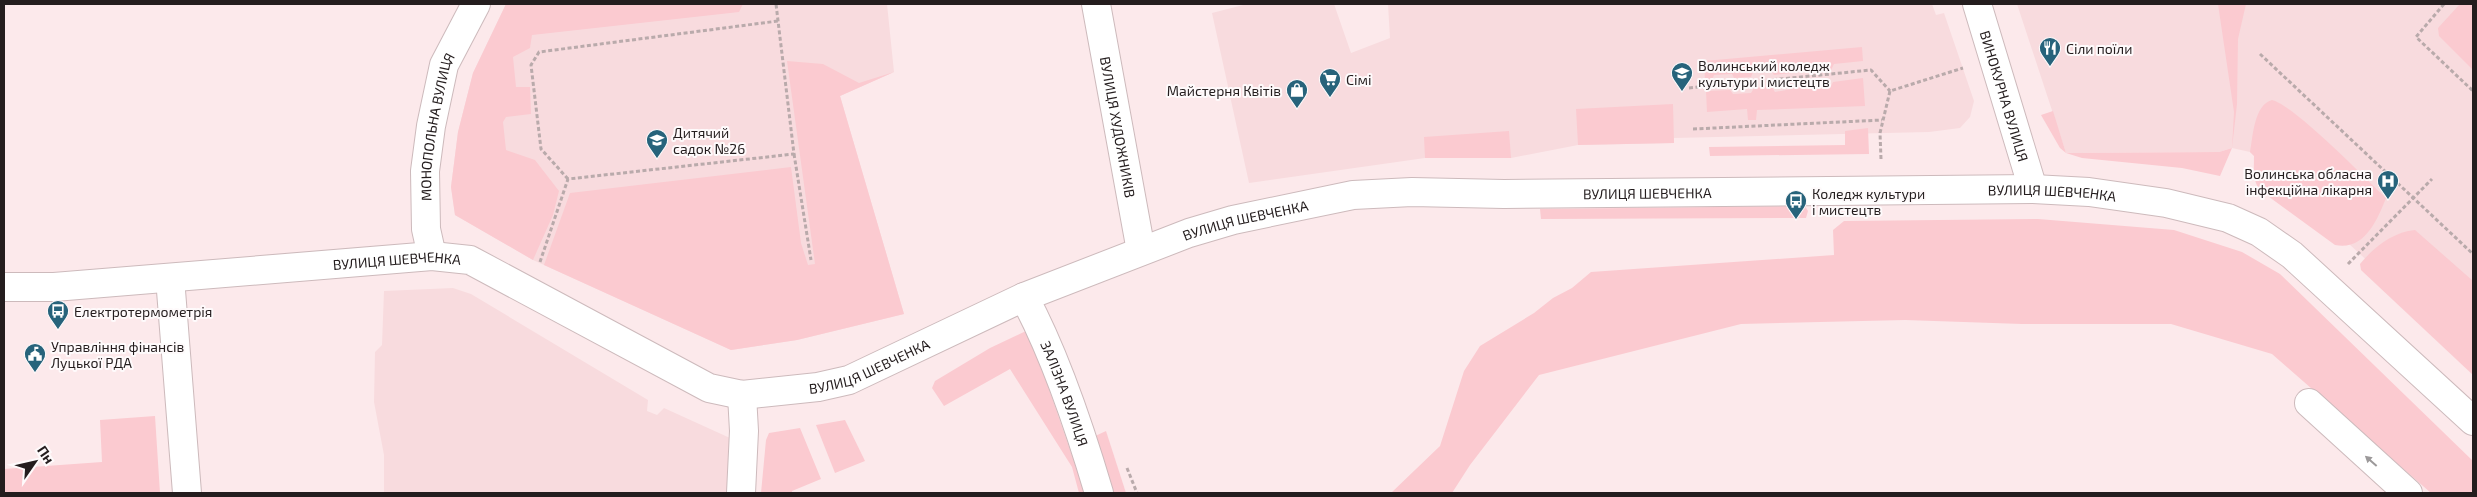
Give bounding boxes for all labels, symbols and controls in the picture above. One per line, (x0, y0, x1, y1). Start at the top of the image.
street label: ВИНОКУРНА ВУЛИЦЯ (1977, 28, 2033, 163)
restaurant icon: Сіли поїли (2038, 36, 2062, 67)
place label: Сіли поїли (2066, 40, 2132, 57)
street label: МОНОПОЛЬНА ВУЛИЦЯ (416, 50, 458, 201)
street label: ВУЛИЦЯ ХУДОЖНИКІВ (1097, 55, 1140, 199)
place label: Волинський коледж культури і мистецтв (1698, 57, 1830, 90)
school or university icon: Волинський коледж культури і мистецтв (1670, 61, 1694, 92)
supermarket icon: Сімі (1318, 67, 1342, 98)
place label: Сімі (1346, 71, 1371, 88)
shop icon: Майстерня Квітів (1285, 78, 1309, 109)
place label: Майстерня Квітів (1167, 82, 1281, 99)
place label: Дитячий садок №26 (673, 124, 745, 157)
school or university icon: Дитячий садок №26 (645, 128, 669, 159)
place label: Волинська обласна інфекційна лікарня (2244, 165, 2372, 198)
hospital icon: Волинська обласна інфекційна лікарня (2376, 169, 2400, 200)
street label: ВУЛИЦЯ ШЕВЧЕНКА (1988, 180, 2118, 204)
street label: ВУЛИЦЯ ШЕВЧЕНКА (1583, 184, 1712, 202)
place label: Коледж культури і мистецтв (1812, 185, 1925, 218)
bus stop icon: Коледж культури і мистецтв (1784, 189, 1808, 220)
street label: ВУЛИЦЯ ШЕВЧЕНКА (1180, 196, 1310, 243)
street label: ВУЛИЦЯ ШЕВЧЕНКА (332, 247, 462, 273)
bus stop icon: Електротермометрія (46, 299, 70, 330)
place label: Електротермометрія (74, 303, 212, 320)
street label: ВУЛИЦЯ ШЕВЧЕНКА (808, 335, 932, 396)
place label: Управління фінансів Луцької РДА (51, 338, 184, 371)
street label: ЗАЛІЗНА ВУЛИЦЯ (1038, 338, 1092, 448)
public building icon: Управління фінансів Луцької РДА (23, 342, 47, 373)
north arrow (10, 437, 60, 487)
text: Пн (34, 442, 58, 467)
one-way arrow (2366, 455, 2378, 467)

